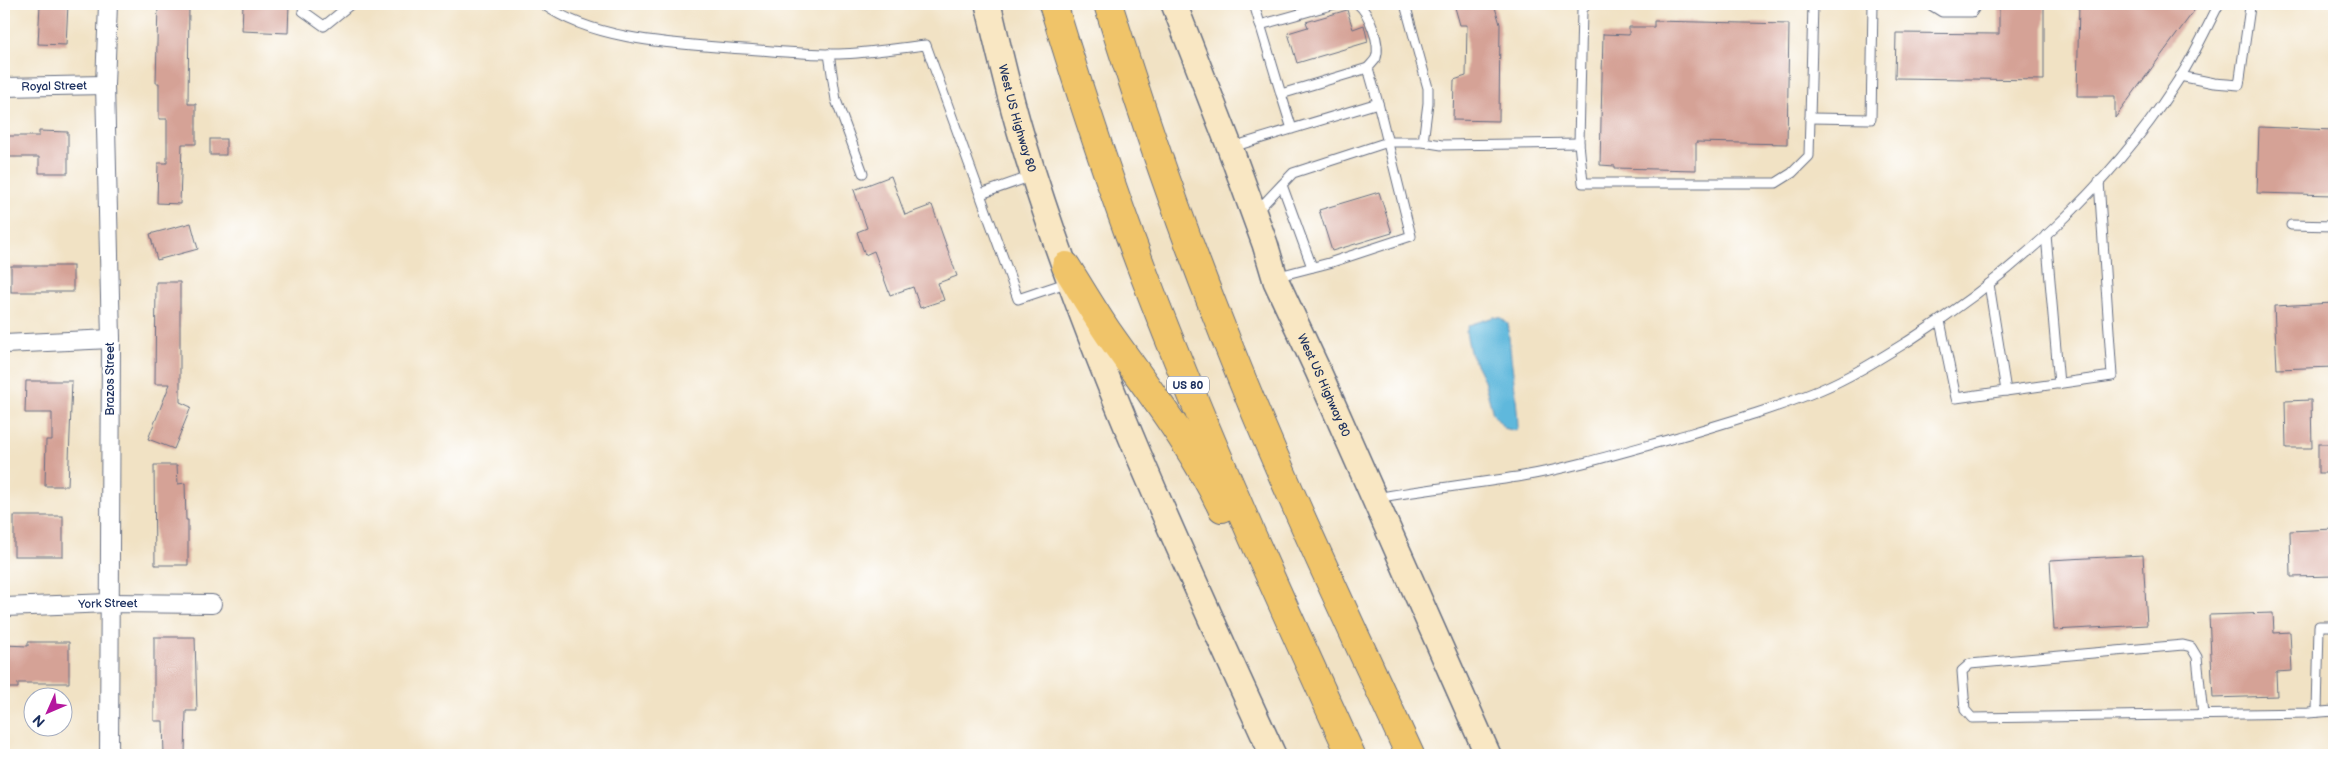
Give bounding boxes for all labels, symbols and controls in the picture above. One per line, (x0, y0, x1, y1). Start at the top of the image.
street label: West US Highway 80 (995, 63, 1039, 174)
street label: Royal Street (21, 78, 87, 95)
street label: West US Highway 80 (1294, 332, 1353, 439)
street label: Brazos Street (103, 342, 118, 416)
road number: US 80 (1167, 376, 1209, 394)
street label: York Street (77, 596, 138, 612)
north arrow (22, 686, 72, 736)
text: N (29, 711, 49, 731)

